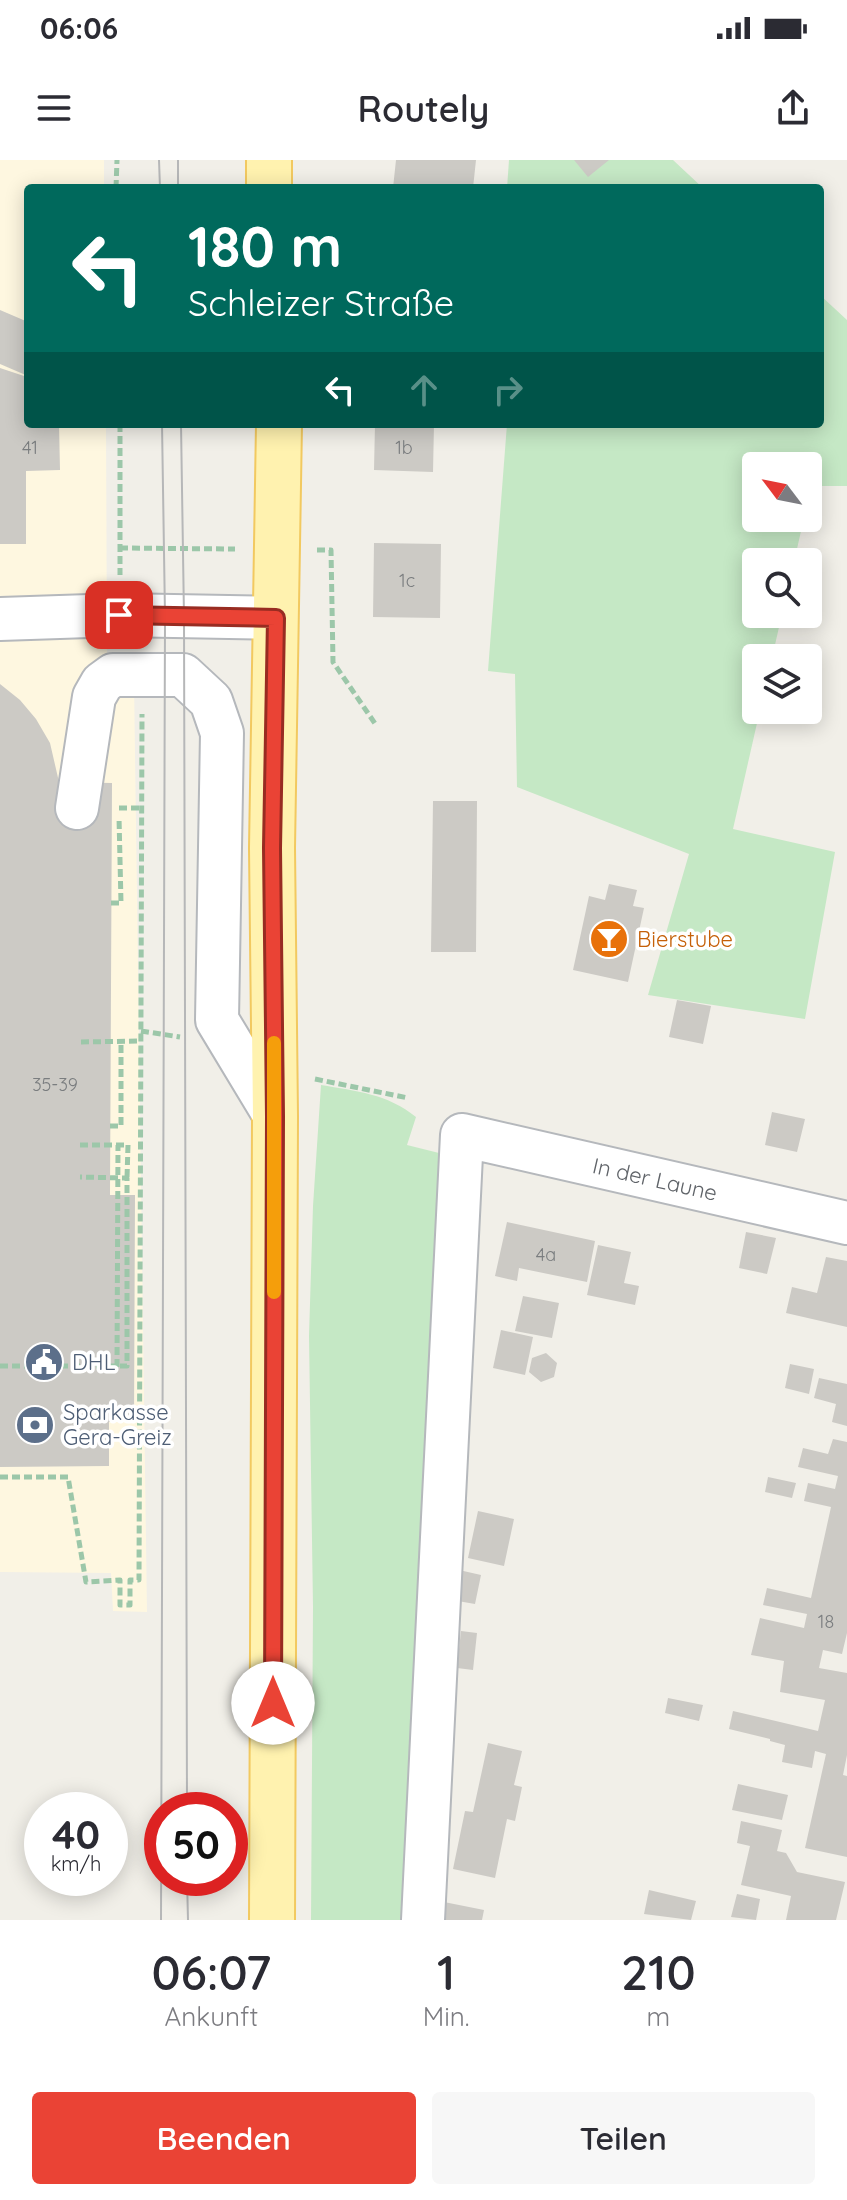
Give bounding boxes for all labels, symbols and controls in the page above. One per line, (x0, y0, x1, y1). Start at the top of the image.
text: 06:06 (40, 9, 118, 47)
icon: menu (32, 86, 76, 130)
text: Routely (358, 86, 489, 131)
icon: share (771, 86, 815, 130)
text: 180 m (188, 211, 342, 281)
icon: left (56, 216, 160, 320)
text: Schleizer Straße (188, 280, 454, 325)
icon: left (318, 368, 362, 412)
icon: ahead (402, 368, 446, 412)
icon: right (486, 368, 530, 412)
house number: 41 (22, 436, 38, 459)
house number: 1b (395, 436, 413, 459)
north arrow (742, 452, 822, 532)
map controls (742, 452, 822, 724)
button: search (742, 548, 822, 628)
house number: 1c (399, 569, 415, 592)
pin (85, 581, 153, 649)
icon: arrive (97, 593, 141, 637)
button: layers (742, 644, 822, 724)
bar icon: Bierstube (588, 918, 630, 960)
place label: Bierstube (637, 925, 733, 953)
house number: 35-39 (32, 1073, 78, 1096)
street label: In der Laune (590, 1151, 720, 1207)
house number: 4a (536, 1243, 556, 1266)
public building icon: DHL (23, 1341, 65, 1383)
place label: DHL (72, 1348, 116, 1376)
place label: Sparkasse Gera-Greiz (63, 1398, 172, 1451)
bank icon: Sparkasse Gera-Greiz (14, 1404, 56, 1446)
house number: 18 (818, 1610, 834, 1633)
position arrow (231, 1661, 315, 1745)
speed limit sign: 50 (144, 1792, 248, 1896)
text: 40 (52, 1809, 100, 1859)
text: km/h (51, 1851, 101, 1876)
text: 06:07 (151, 1942, 271, 2002)
text: 1 (437, 1942, 455, 2002)
text: 210 (621, 1942, 696, 2002)
text: Ankunft (165, 2000, 258, 2033)
text: Min. (423, 2000, 470, 2033)
text: m (646, 2000, 670, 2033)
button: Beenden (32, 2092, 416, 2184)
button: Teilen (432, 2092, 815, 2184)

